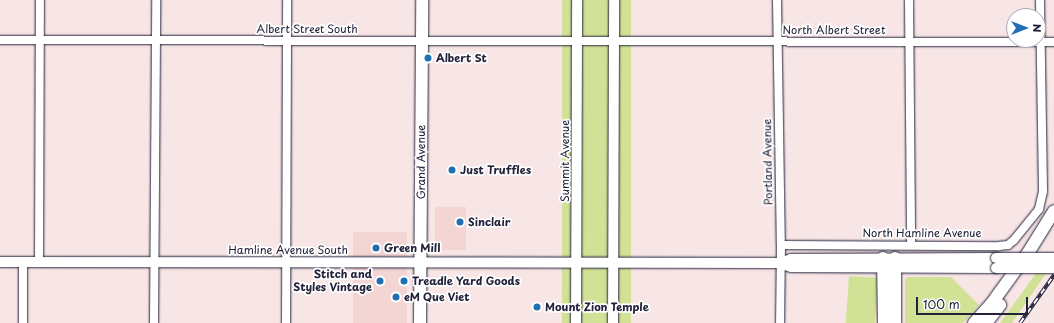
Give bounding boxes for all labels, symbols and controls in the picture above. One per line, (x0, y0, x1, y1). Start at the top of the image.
north arrow (1006, 8, 1046, 48)
street label: Albert Street South (255, 22, 359, 36)
street label: North Albert Street (782, 23, 886, 37)
text: N (1029, 24, 1046, 32)
place label: Albert St (436, 51, 487, 65)
marker: Albert St (423, 53, 433, 63)
street label: Portland Avenue (761, 119, 775, 205)
street label: Summit Avenue (558, 120, 572, 202)
street label: Grand Avenue (414, 124, 428, 200)
place label: Just Truffles (460, 163, 531, 177)
marker: Just Truffles (447, 165, 457, 175)
place label: Sinclair (468, 215, 510, 229)
marker: Sinclair (455, 217, 465, 227)
street label: North Hamline Avenue (862, 226, 982, 240)
place label: Green Mill (384, 241, 441, 255)
street label: Hamline Avenue South (228, 243, 348, 257)
marker: Green Mill (371, 243, 381, 253)
place label: Stitch and Styles Vintage (292, 268, 372, 294)
place label: Treadle Yard Goods (412, 274, 521, 288)
marker: Stitch and Styles Vintage (375, 276, 385, 286)
marker: Treadle Yard Goods (399, 276, 409, 286)
scale bar (918, 289, 1030, 315)
place label: eM Que Viet (404, 290, 471, 304)
marker: eM Que Viet (391, 292, 401, 302)
text: 100 m (923, 295, 960, 313)
place label: Mount Zion Temple (545, 300, 649, 314)
marker: Mount Zion Temple (532, 302, 542, 312)

